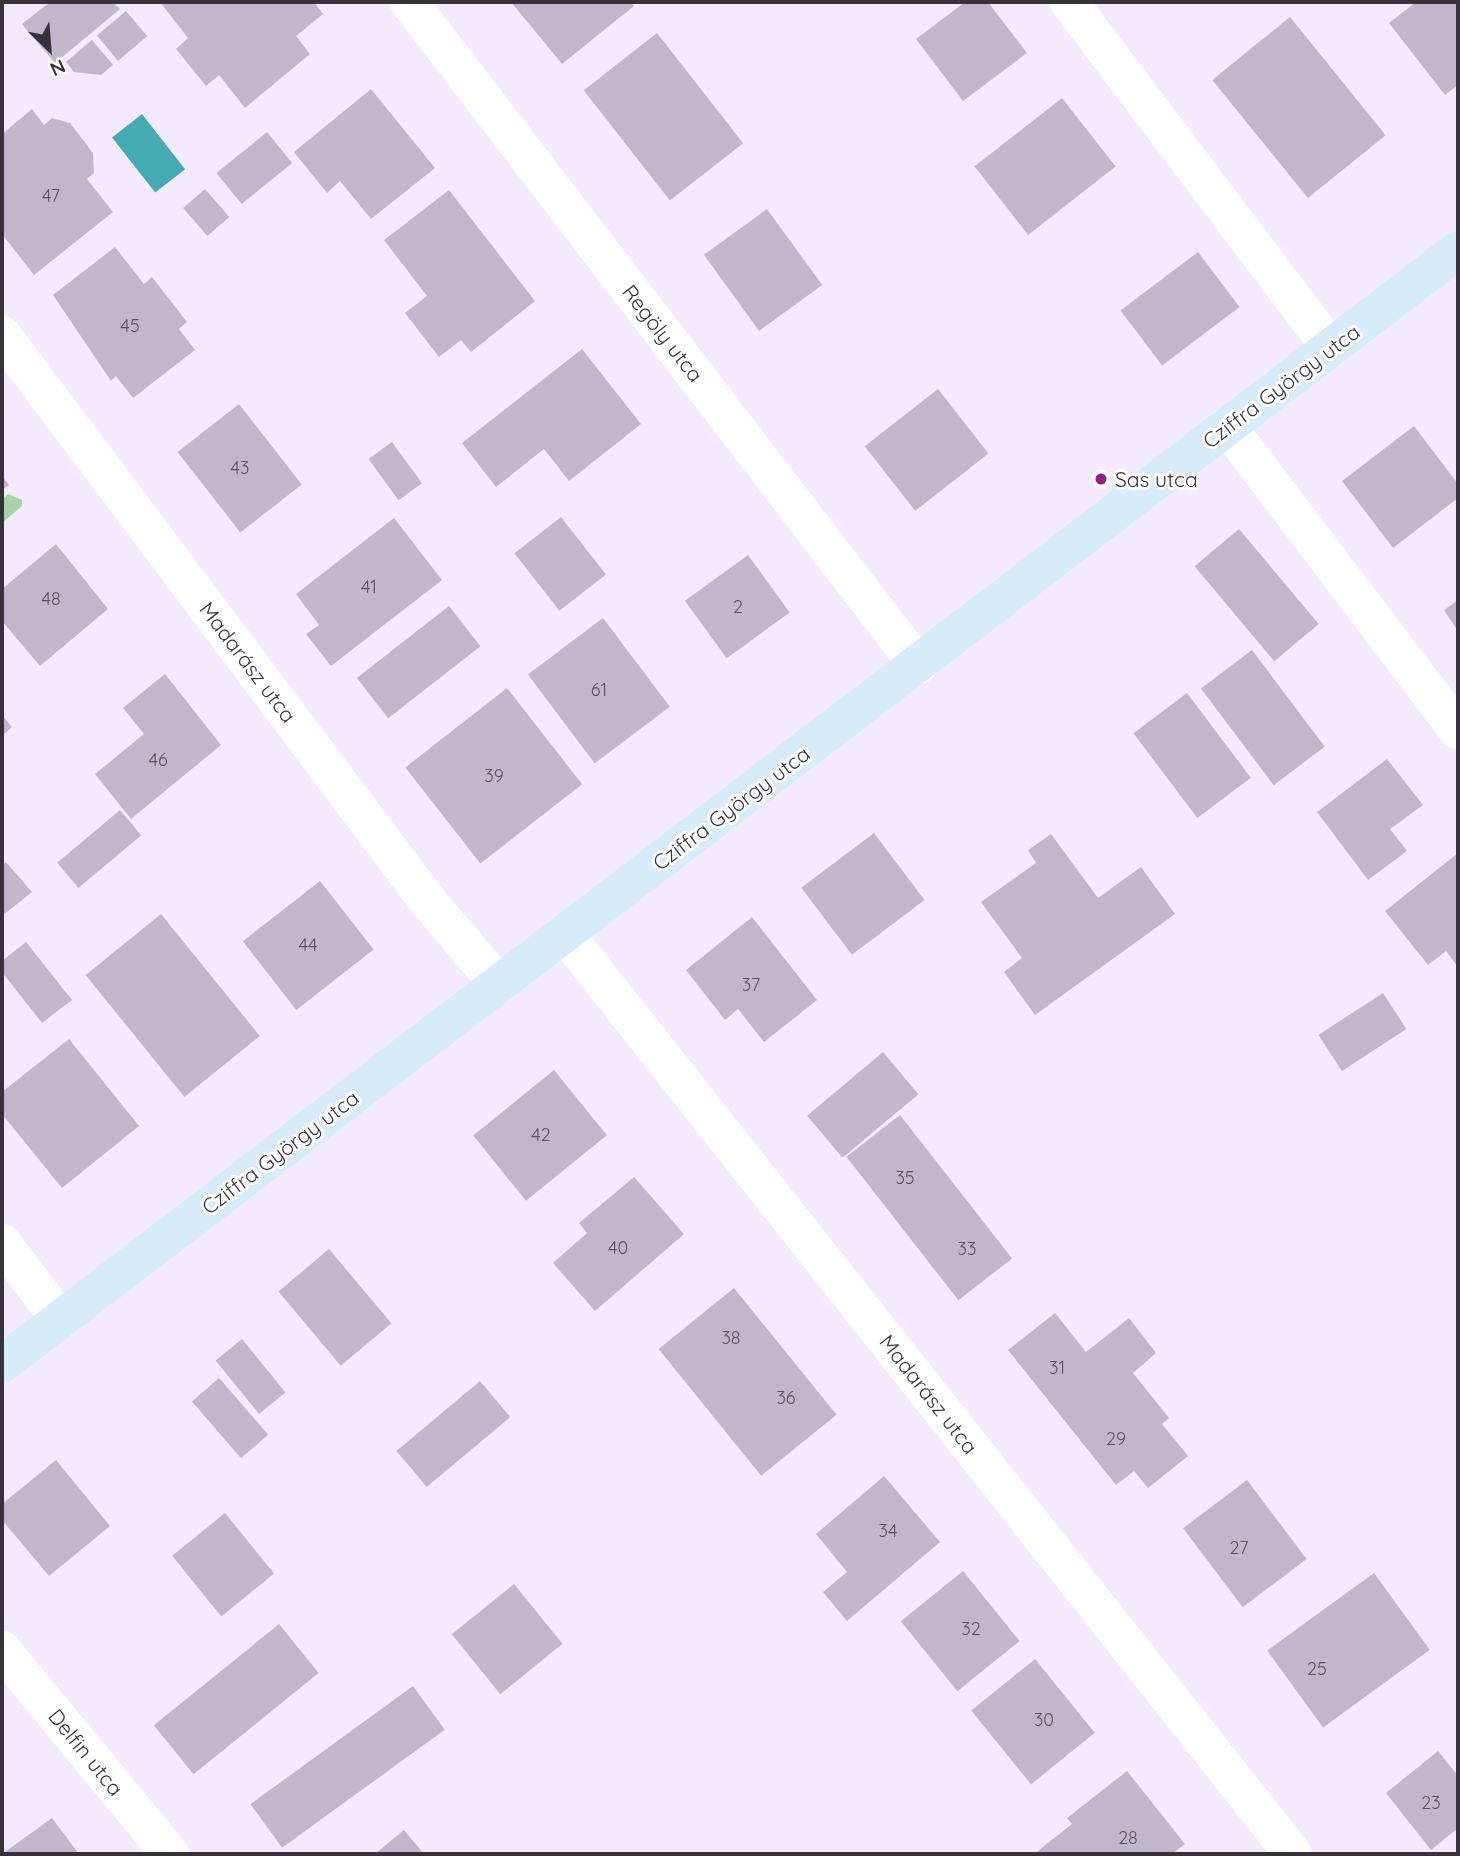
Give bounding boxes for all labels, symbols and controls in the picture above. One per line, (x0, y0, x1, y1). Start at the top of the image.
north arrow (14, 14, 84, 84)
text: N (46, 54, 69, 82)
house number: 47 (42, 185, 60, 207)
street label: Regöly utca (617, 279, 709, 387)
house number: 45 (120, 315, 140, 337)
street label: Cziffra György utca (1198, 319, 1364, 453)
house number: 43 (231, 457, 249, 479)
place label: Sas utca (1115, 466, 1198, 492)
marker: Sas utca (1093, 471, 1109, 487)
house number: 41 (361, 576, 377, 598)
house number: 48 (41, 588, 61, 610)
house number: 2 (733, 596, 743, 618)
street label: Madarász utca (195, 597, 301, 727)
house number: 61 (591, 679, 607, 701)
street label: Cziffra György utca (648, 741, 814, 875)
house number: 46 (148, 749, 168, 771)
house number: 39 (484, 765, 504, 787)
house number: 44 (299, 934, 317, 956)
house number: 37 (742, 974, 760, 996)
street label: Cziffra György utca (197, 1085, 363, 1219)
house number: 42 (531, 1124, 551, 1146)
house number: 35 (895, 1167, 915, 1189)
house number: 40 (608, 1237, 628, 1259)
house number: 33 (958, 1238, 976, 1260)
house number: 38 (721, 1327, 741, 1349)
street label: Madarász utca (875, 1329, 983, 1459)
house number: 31 (1049, 1357, 1065, 1379)
house number: 36 (776, 1387, 796, 1409)
house number: 29 (1106, 1428, 1126, 1450)
house number: 34 (879, 1520, 897, 1542)
house number: 27 (1230, 1537, 1248, 1559)
house number: 32 (961, 1618, 981, 1640)
house number: 25 (1307, 1658, 1327, 1680)
street label: Delfin utca (43, 1703, 129, 1801)
house number: 30 (1034, 1709, 1054, 1731)
house number: 23 (1421, 1792, 1441, 1814)
house number: 28 (1118, 1827, 1138, 1849)

